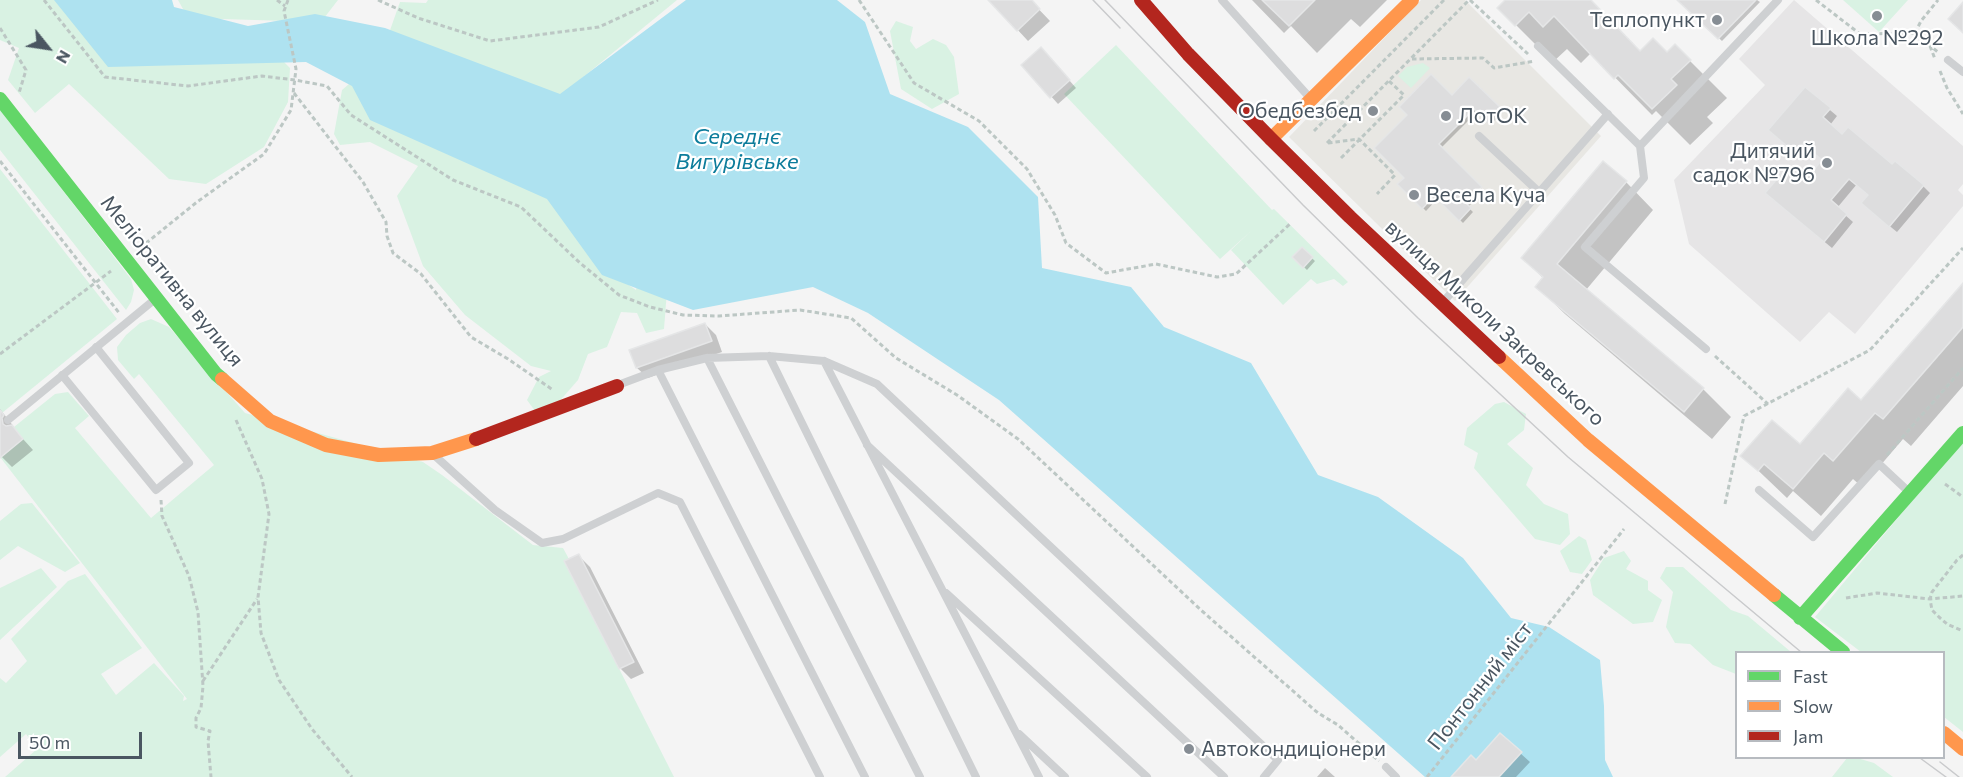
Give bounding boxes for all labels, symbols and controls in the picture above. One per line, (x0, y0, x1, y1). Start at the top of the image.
place label: Теплопункт (1590, 7, 1705, 33)
marker: Школа №292 (1870, 9, 1884, 23)
marker: Теплопункт (1710, 13, 1724, 27)
north arrow (18, 18, 78, 78)
place label: Школа №292 (1811, 25, 1943, 51)
text: N (53, 47, 75, 67)
place label: Обедбезбед (1238, 98, 1361, 124)
place label: ЛотОК (1458, 103, 1527, 129)
marker: Обедбезбед (1366, 104, 1380, 118)
marker: ЛотОК (1439, 109, 1453, 123)
water label: Середнє Вигурівське (675, 124, 799, 176)
place label: Дитячий садок №796 (1692, 138, 1815, 188)
marker: Дитячий садок №796 (1820, 156, 1834, 170)
place label: Весела Куча (1426, 182, 1545, 208)
marker: Весела Куча (1407, 188, 1421, 202)
street label: Меліоративна вулиця (95, 190, 249, 372)
street label: вулиця Миколи Закревського (1380, 215, 1610, 431)
street label: Понтонний міст (1422, 617, 1538, 755)
legend (1735, 651, 1945, 759)
text: Fast (1793, 665, 1828, 687)
text: Slow (1793, 695, 1833, 717)
scale bar (21, 720, 146, 758)
text: Jam (1793, 725, 1823, 747)
text: 50 m (29, 731, 70, 753)
place label: Автокондиціонери (1201, 736, 1386, 762)
marker: Автокондиціонери (1182, 742, 1196, 756)

